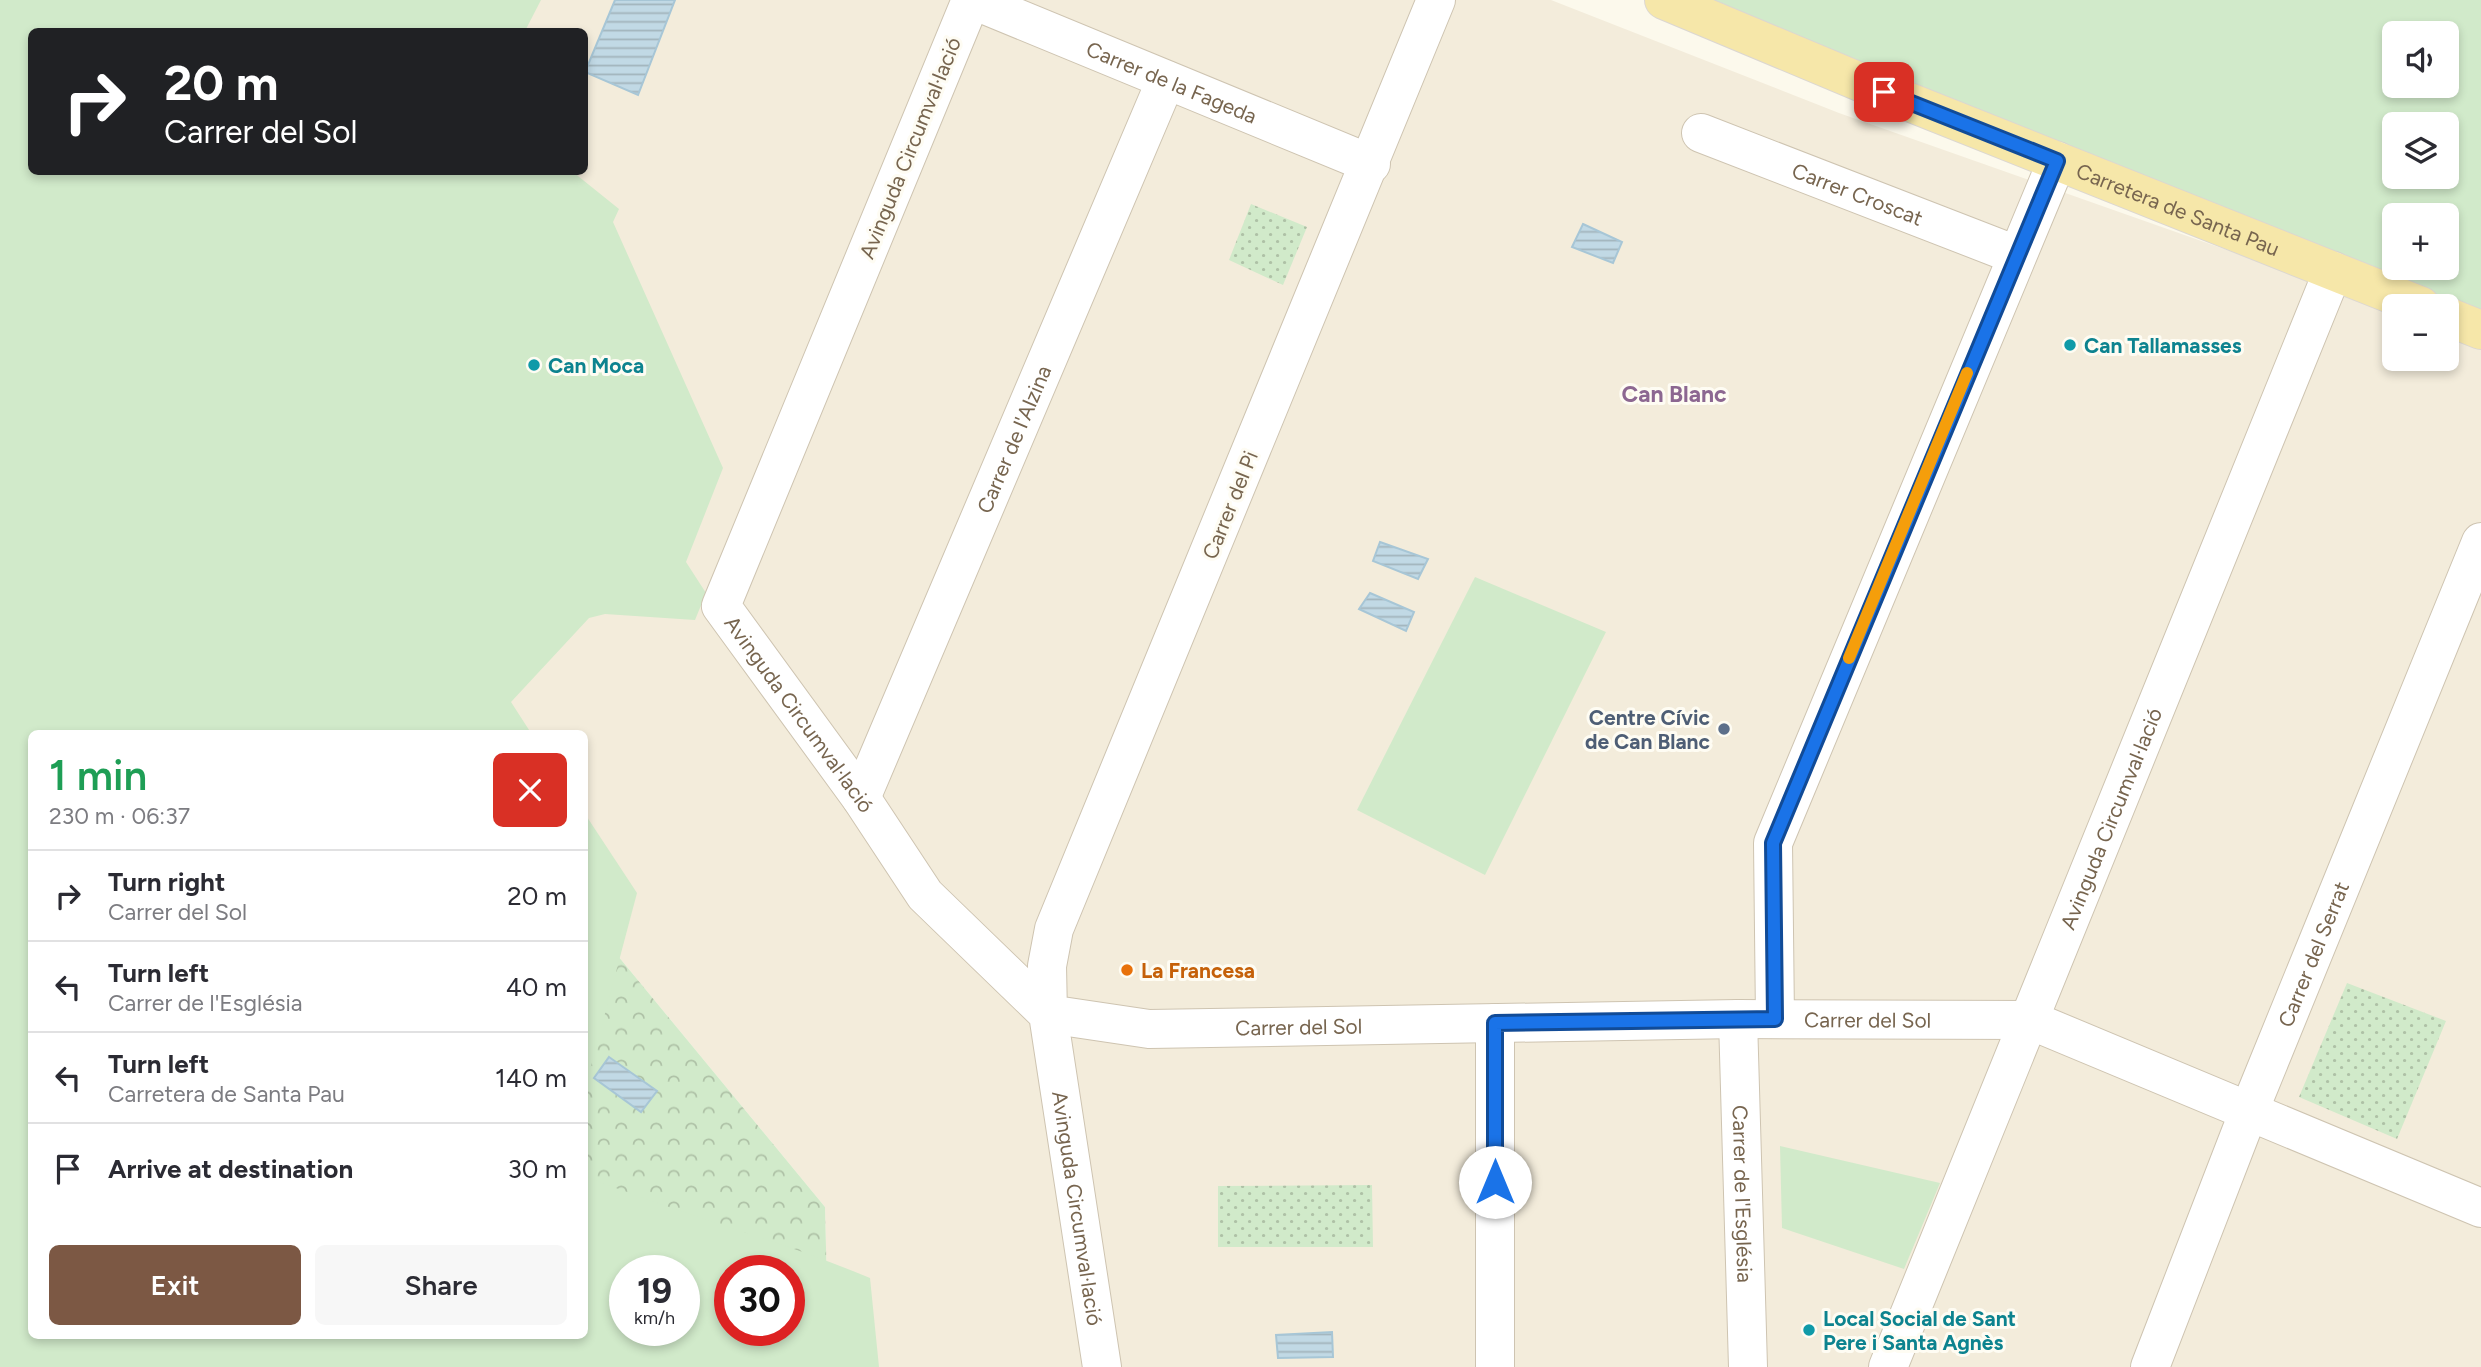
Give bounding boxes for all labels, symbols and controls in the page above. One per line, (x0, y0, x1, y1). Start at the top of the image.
map controls (2382, 21, 2459, 371)
button: sound (2382, 21, 2459, 98)
street label: Avinguda Circumval·lació (854, 34, 966, 262)
street label: Carrer de la Fageda (1083, 36, 1261, 128)
text: 20 m (164, 53, 279, 112)
icon: right (49, 56, 140, 147)
pin (1854, 62, 1914, 122)
icon: arrive (1865, 73, 1903, 111)
button: layers (2382, 112, 2459, 189)
text: Carrer del Sol (164, 113, 358, 151)
street label: Carrer Croscat (1789, 157, 1927, 230)
street label: Carretera de Santa Pau (2073, 158, 2283, 261)
button: + (2382, 203, 2459, 280)
button: − (2382, 294, 2459, 371)
place label: Can Tallamasses (2084, 333, 2242, 358)
marker: Can Tallamasses (2062, 337, 2078, 353)
place label: Can Moca (548, 353, 644, 378)
marker: Can Moca (526, 357, 542, 373)
street label: Carrer de l'Alzina (971, 361, 1056, 517)
district label: Can Blanc (1621, 380, 1727, 408)
street label: Carrer del Pi (1197, 447, 1263, 563)
street label: Avinguda Circumval·lació (720, 611, 879, 817)
street label: Avinguda Circumval·lació (2055, 704, 2167, 933)
place label: Centre Cívic de Can Blanc (1585, 705, 1711, 754)
marker: Centre Cívic de Can Blanc (1716, 721, 1732, 737)
text: 1 min (49, 750, 147, 801)
button: close (493, 753, 567, 827)
text: 230 m · 06:37 (49, 802, 190, 830)
text: Turn right (108, 866, 225, 898)
icon: right (49, 877, 87, 915)
street label: Carrer del Serrat (2272, 878, 2354, 1030)
text: 20 m (507, 880, 567, 912)
text: Carrer del Sol (108, 898, 247, 926)
text: Turn left (108, 957, 209, 989)
place label: La Francesa (1141, 958, 1255, 983)
marker: La Francesa (1119, 962, 1135, 978)
icon: left (49, 968, 87, 1006)
text: 40 m (506, 971, 567, 1003)
text: Carrer de l'Església (108, 989, 303, 1017)
street label: Carrer del Sol (1804, 1007, 1931, 1032)
street label: Carrer del Sol (1235, 1013, 1363, 1040)
text: Turn left (108, 1048, 209, 1080)
icon: left (49, 1059, 87, 1097)
text: 140 m (495, 1062, 567, 1094)
text: Carretera de Santa Pau (108, 1080, 345, 1108)
street label: Avinguda Circumval·lació (1047, 1089, 1108, 1327)
street label: Carrer de l'Església (1728, 1105, 1758, 1283)
position arrow (1458, 1145, 1532, 1219)
icon: arrive (49, 1150, 87, 1188)
text: Arrive at destination (108, 1153, 353, 1185)
text: 30 m (508, 1153, 567, 1185)
button: Exit (49, 1245, 301, 1325)
button: Share (315, 1245, 567, 1325)
speed limit sign: 30 (714, 1255, 805, 1346)
text: 19 (637, 1270, 672, 1312)
place label: Local Social de Sant Pere i Santa Agnès (1823, 1306, 2016, 1355)
text: km/h (634, 1307, 675, 1329)
marker: Local Social de Sant Pere i Santa Agnès (1801, 1322, 1817, 1338)

